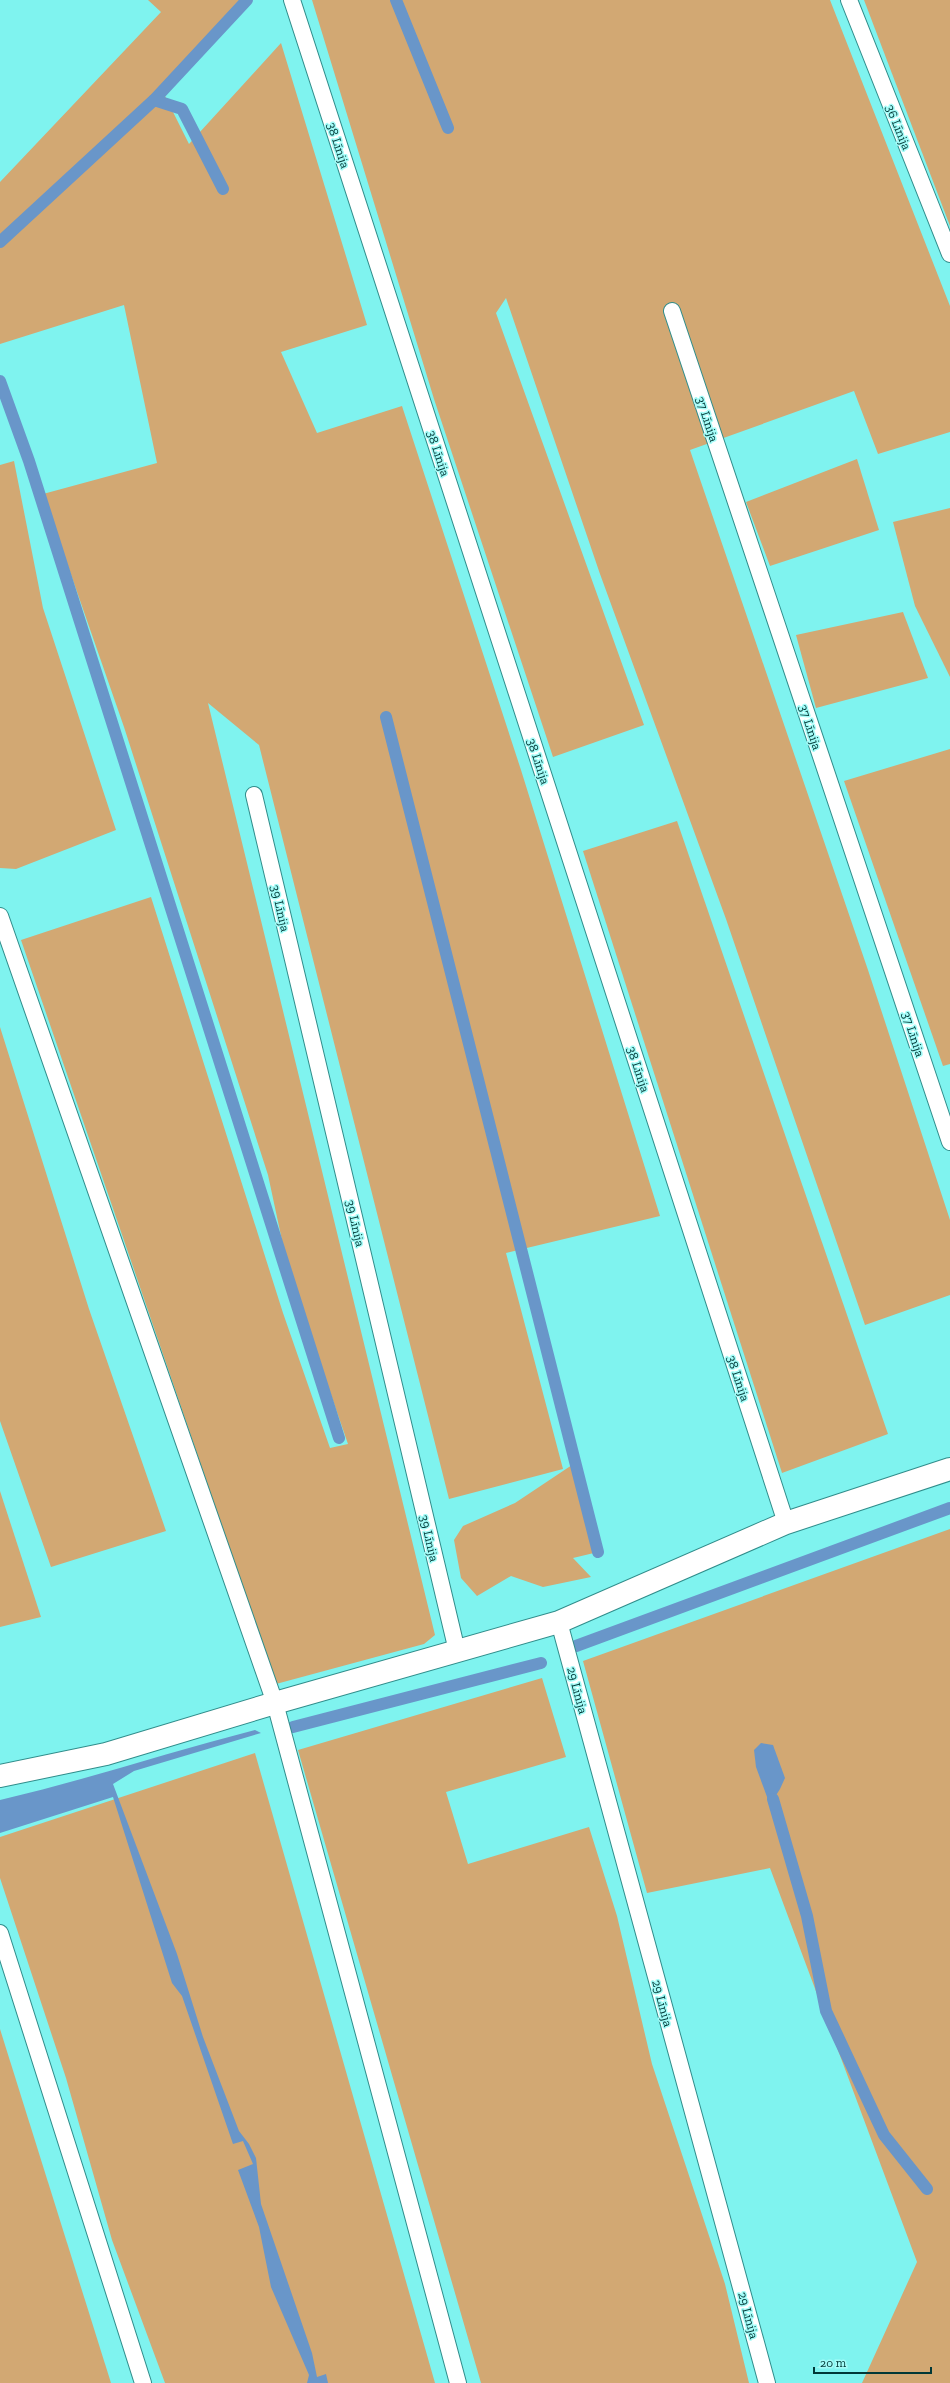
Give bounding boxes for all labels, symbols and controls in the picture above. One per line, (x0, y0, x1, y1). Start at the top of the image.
street label: 36 Līnija (882, 102, 915, 153)
street label: 38 Līnija (323, 120, 353, 171)
street label: 37 Līnija (692, 395, 722, 445)
street label: 38 Līnija (423, 428, 453, 479)
street label: 37 Līnija (795, 703, 825, 753)
street label: 38 Līnija (523, 736, 553, 787)
street label: 39 Līnija (267, 883, 293, 934)
street label: 37 Līnija (898, 1010, 928, 1060)
street label: 38 Līnija (623, 1044, 653, 1095)
street label: 39 Līnija (342, 1198, 368, 1249)
street label: 38 Līnija (723, 1353, 753, 1404)
street label: 39 Līnija (416, 1513, 442, 1564)
street label: 29 Līnija (563, 1665, 591, 1716)
street label: 29 Līnija (648, 1978, 676, 2029)
street label: 29 Līnija (734, 2290, 762, 2341)
scale bar (814, 2349, 931, 2375)
text: 20 m (820, 2356, 847, 2370)

